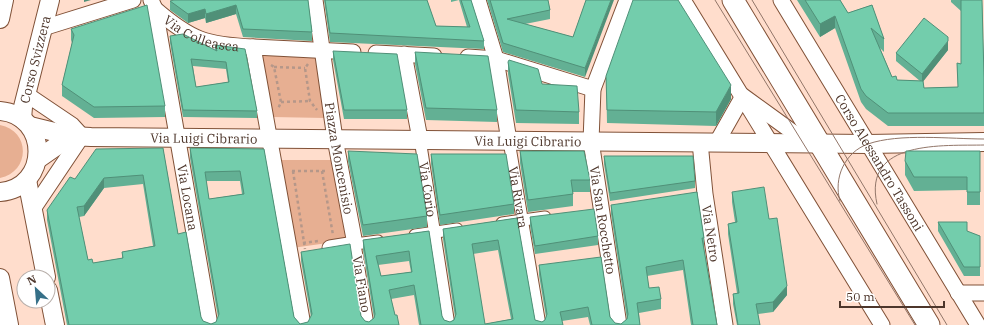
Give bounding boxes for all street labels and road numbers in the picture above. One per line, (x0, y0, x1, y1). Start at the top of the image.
street label: Via Colleasca (160, 12, 240, 55)
street label: Corso Svizzera (16, 14, 55, 105)
street label: Corso Alessandro Tassoni (831, 91, 927, 234)
street label: Piazza Moncenisio (321, 101, 357, 216)
street label: Via Luigi Cibrario (150, 130, 257, 147)
street label: Via Luigi Cibrario (474, 132, 581, 150)
street label: Via Corio (415, 161, 440, 218)
street label: Via Locana (173, 163, 201, 232)
street label: Via Rivara (504, 165, 532, 229)
street label: Via San Rocchetto (586, 165, 619, 275)
street label: Via Netro (698, 204, 723, 263)
street label: Via Fiano (349, 254, 374, 314)

